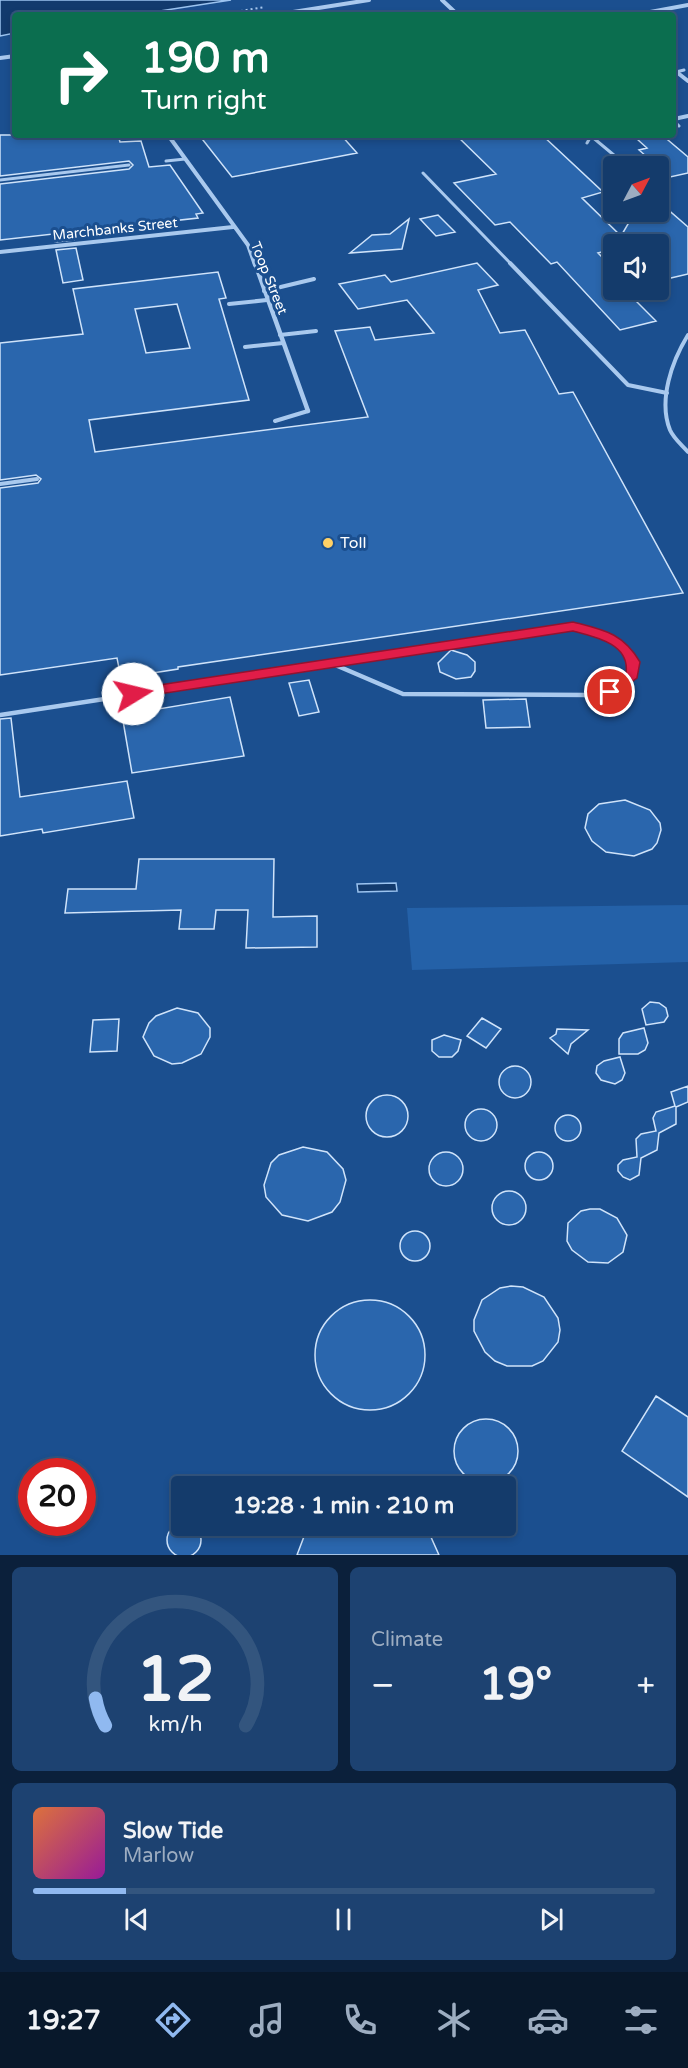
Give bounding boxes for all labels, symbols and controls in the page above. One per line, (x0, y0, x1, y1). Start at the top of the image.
text: 190 m (141, 33, 270, 84)
icon: right (42, 36, 120, 114)
text: Turn right (141, 84, 267, 117)
north arrow (603, 156, 669, 222)
map controls (603, 156, 669, 300)
street label: Marchbanks Street (52, 214, 179, 244)
button: sound (603, 234, 669, 300)
street label: Toop Street (247, 239, 292, 318)
place label: Toll (340, 533, 366, 553)
marker: Toll (321, 536, 335, 550)
position arrow (101, 662, 165, 726)
pin (584, 666, 635, 717)
icon: arrive (593, 675, 626, 708)
speed limit sign: 20 (18, 1458, 96, 1536)
text: 19:28 · 1 min · 210 m (233, 1493, 454, 1519)
text: Climate (371, 1628, 443, 1652)
text: 12 (136, 1643, 214, 1718)
text: 19° (479, 1658, 552, 1712)
text: − (371, 1666, 395, 1705)
text: + (636, 1666, 655, 1705)
text: km/h (148, 1711, 202, 1737)
text: Slow Tide (123, 1818, 223, 1844)
text: Marlow (123, 1844, 194, 1868)
icon: previous (120, 1903, 153, 1936)
icon: pause (327, 1903, 360, 1936)
icon: next (535, 1903, 568, 1936)
icon: directions (152, 1999, 194, 2041)
icon: music (246, 1999, 288, 2041)
icon: phone (339, 1999, 381, 2041)
icon: climate (433, 1999, 475, 2041)
icon: car (527, 1999, 569, 2041)
icon: filters (620, 1999, 662, 2041)
text: 19:27 (26, 2004, 101, 2037)

